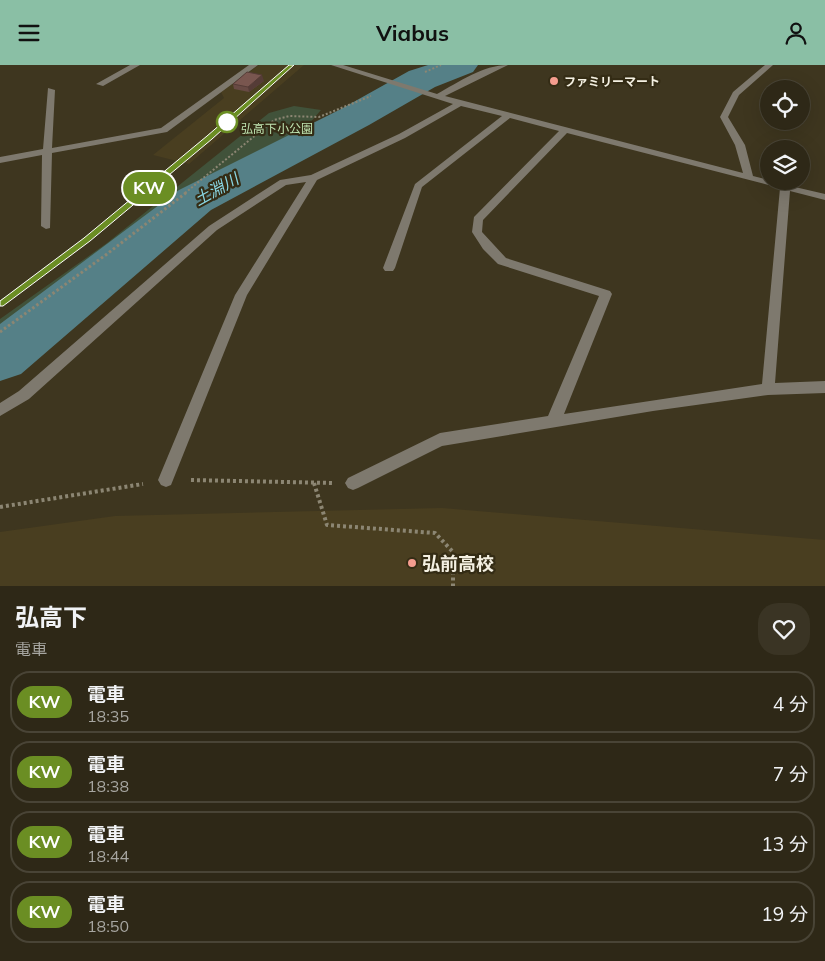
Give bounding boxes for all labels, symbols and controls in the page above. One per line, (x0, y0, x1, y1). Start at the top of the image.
icon: menu (15, 19, 43, 47)
text: Viabus (376, 19, 449, 47)
icon: person (782, 19, 810, 47)
place label: ファミリーマート (564, 74, 660, 89)
marker: ファミリーマート (548, 75, 560, 87)
map controls (760, 80, 810, 190)
button: locate (760, 80, 810, 130)
unlabelled marker (216, 111, 238, 133)
park label: 弘高下小公園 (241, 121, 313, 136)
button: layers (760, 140, 810, 190)
water label: 土淵川 (190, 168, 244, 209)
line badge: KW (126, 172, 172, 204)
text: KW (133, 176, 165, 199)
place label: 弘前高校 (422, 552, 494, 575)
marker: 弘前高校 (406, 557, 418, 569)
text: 弘高下 (15, 602, 87, 632)
button: heart (758, 603, 810, 655)
text: 電車 (15, 639, 47, 659)
text: 電車 (87, 682, 125, 706)
text: KW (29, 690, 60, 713)
text: 4 分 (773, 692, 808, 716)
text: 18:35 (87, 706, 129, 726)
text: 電車 (87, 752, 125, 776)
text: KW (29, 760, 60, 783)
text: 7 分 (773, 762, 808, 786)
text: 18:38 (87, 776, 129, 796)
text: 電車 (87, 822, 125, 846)
text: KW (29, 830, 60, 853)
text: 13 分 (761, 832, 808, 856)
text: 18:44 (87, 846, 129, 866)
text: 電車 (87, 892, 125, 916)
text: KW (29, 900, 60, 923)
text: 19 分 (761, 902, 808, 926)
text: 18:50 (87, 916, 129, 936)

